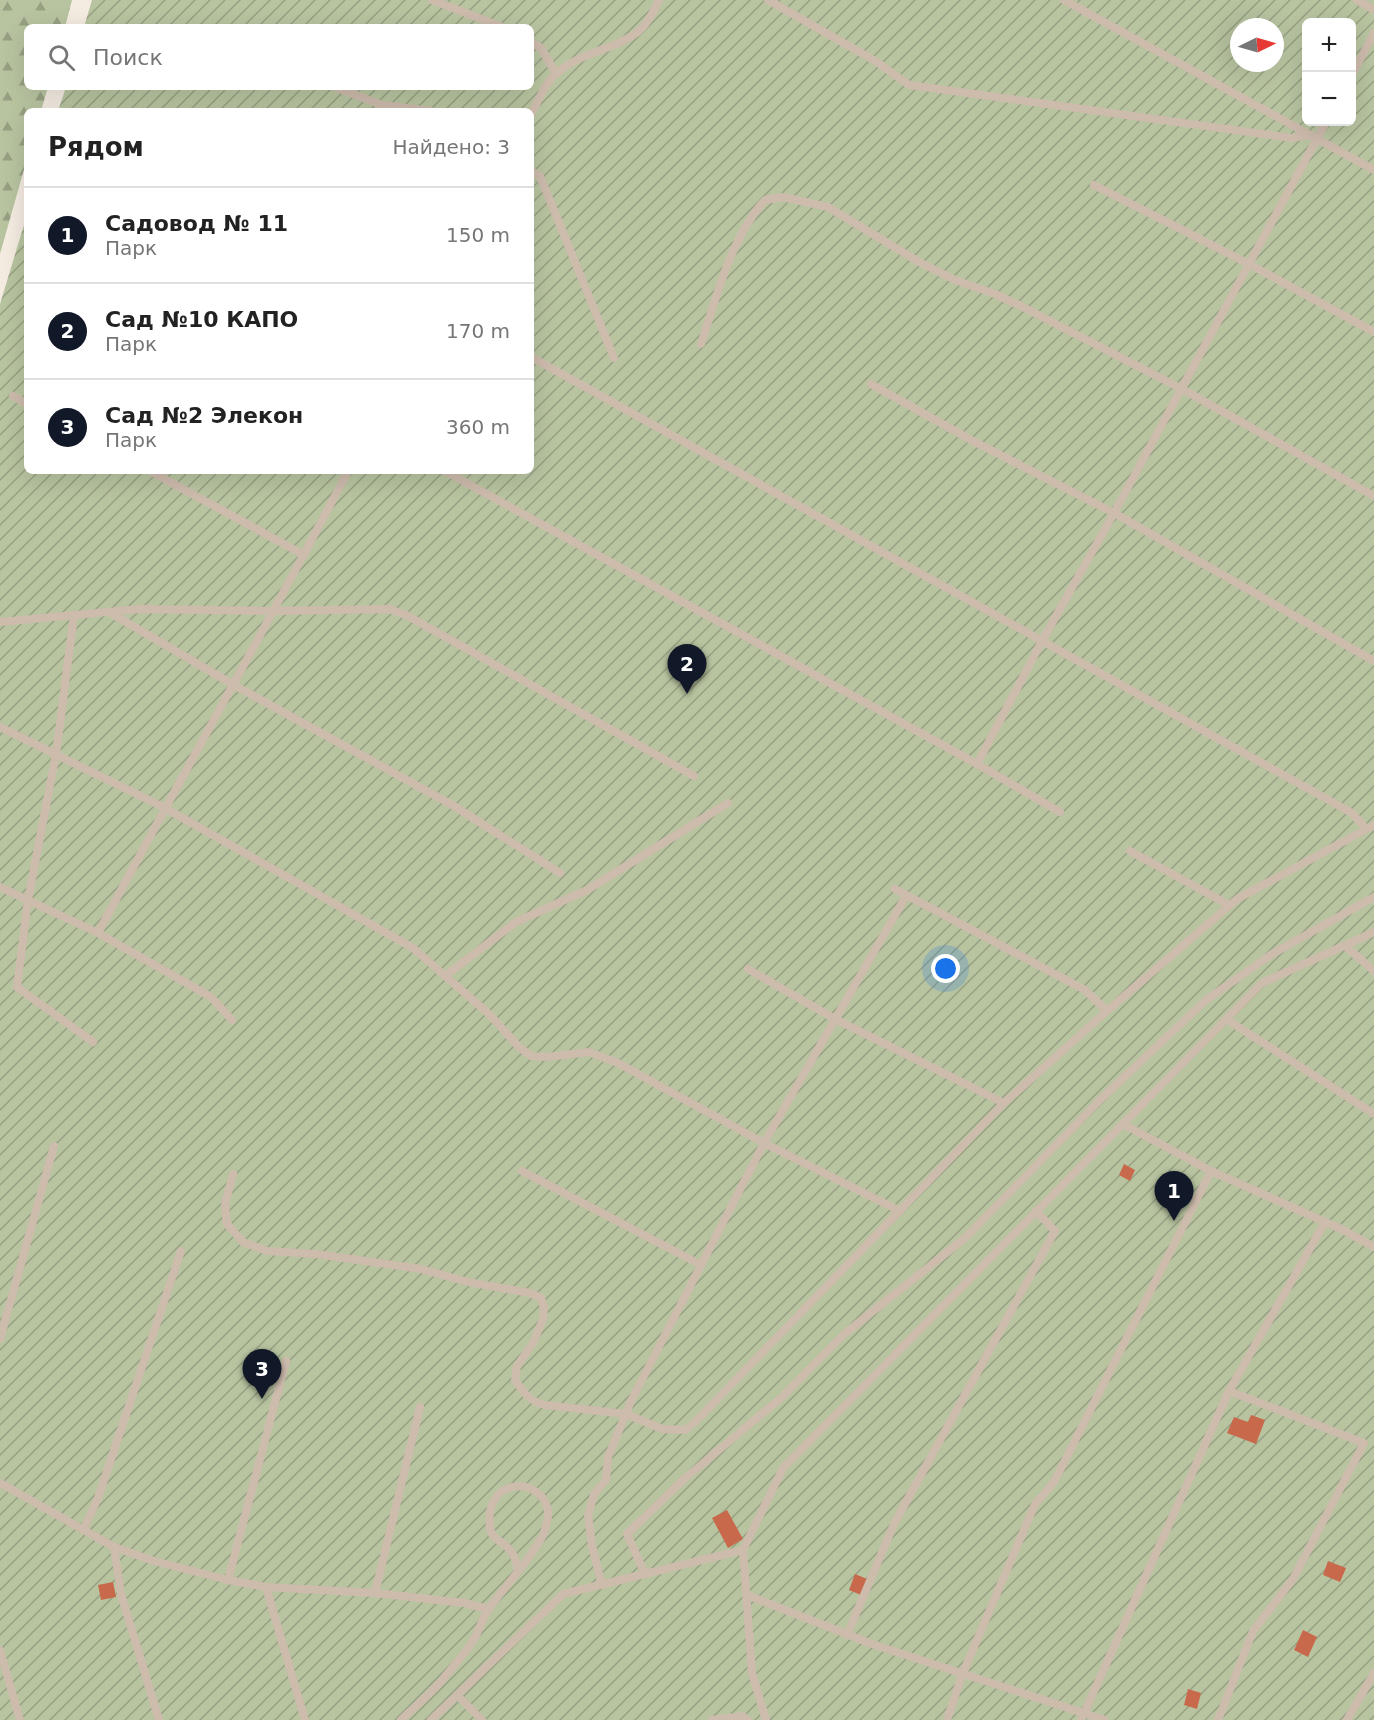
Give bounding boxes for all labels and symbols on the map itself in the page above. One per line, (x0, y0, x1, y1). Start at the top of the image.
north arrow (1230, 18, 1284, 72)
pin: 2 (668, 644, 706, 694)
your location (931, 954, 960, 983)
pin: 1 (1154, 1172, 1194, 1221)
pin: 3 (242, 1350, 282, 1399)

